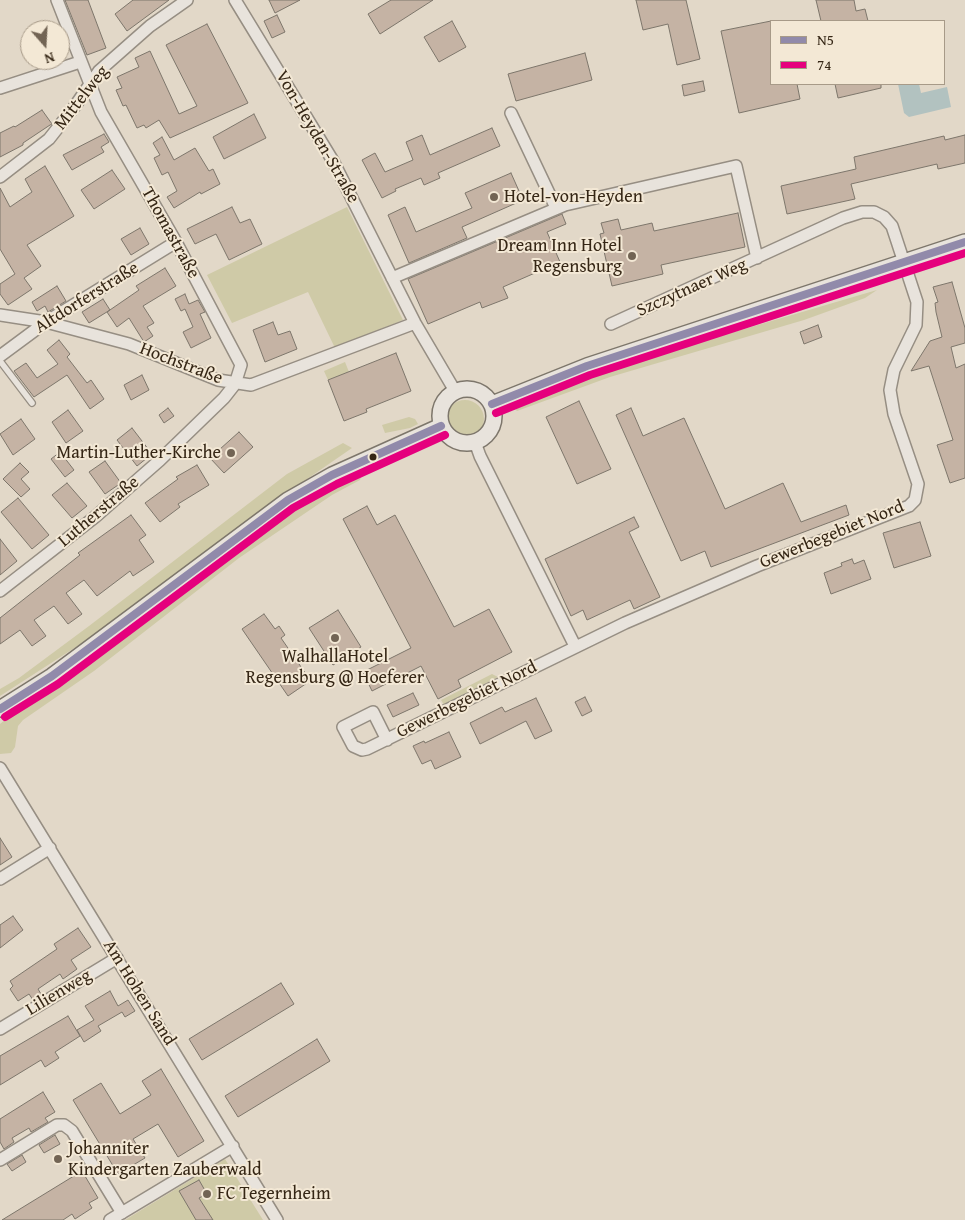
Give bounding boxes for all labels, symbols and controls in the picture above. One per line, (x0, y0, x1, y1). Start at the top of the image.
north arrow (20, 20, 70, 70)
legend (770, 20, 945, 85)
text: N5 (817, 29, 834, 50)
text: N (42, 47, 57, 69)
text: 74 (817, 54, 831, 75)
street label: Mittelweg (50, 61, 114, 135)
street label: Von-Heyden-Straße (270, 67, 364, 207)
street label: Thomastraße (136, 184, 204, 282)
place label: Hotel-von-Heyden (504, 186, 643, 208)
marker: Hotel-von-Heyden (488, 191, 500, 203)
place label: Dream Inn Hotel Regensburg (498, 235, 622, 278)
marker: Dream Inn Hotel Regensburg (626, 250, 638, 262)
street label: Szczytnaer Weg (634, 254, 750, 322)
street label: Altdorferstraße (31, 257, 143, 339)
street label: Hochstraße (136, 338, 226, 390)
place label: Martin-Luther-Kirche (56, 442, 221, 464)
marker: Martin-Luther-Kirche (225, 447, 237, 459)
unlabelled marker (368, 452, 378, 462)
street label: Lutherstraße (54, 472, 144, 552)
street label: Gewerbegebiet Nord (757, 496, 907, 574)
marker: WalhallaHotel Regensburg @ Hoeferer (329, 632, 341, 644)
place label: WalhallaHotel Regensburg @ Hoeferer (246, 646, 424, 689)
street label: Gewerbegebiet Nord (393, 657, 541, 743)
street label: Am Hohen Sand (98, 936, 180, 1050)
street label: Lilienweg (22, 965, 96, 1021)
place label: Johanniter Kindergarten Zauberwald (68, 1138, 262, 1180)
marker: Johanniter Kindergarten Zauberwald (52, 1153, 64, 1165)
place label: FC Tegernheim (217, 1183, 331, 1205)
marker: FC Tegernheim (201, 1188, 213, 1200)

